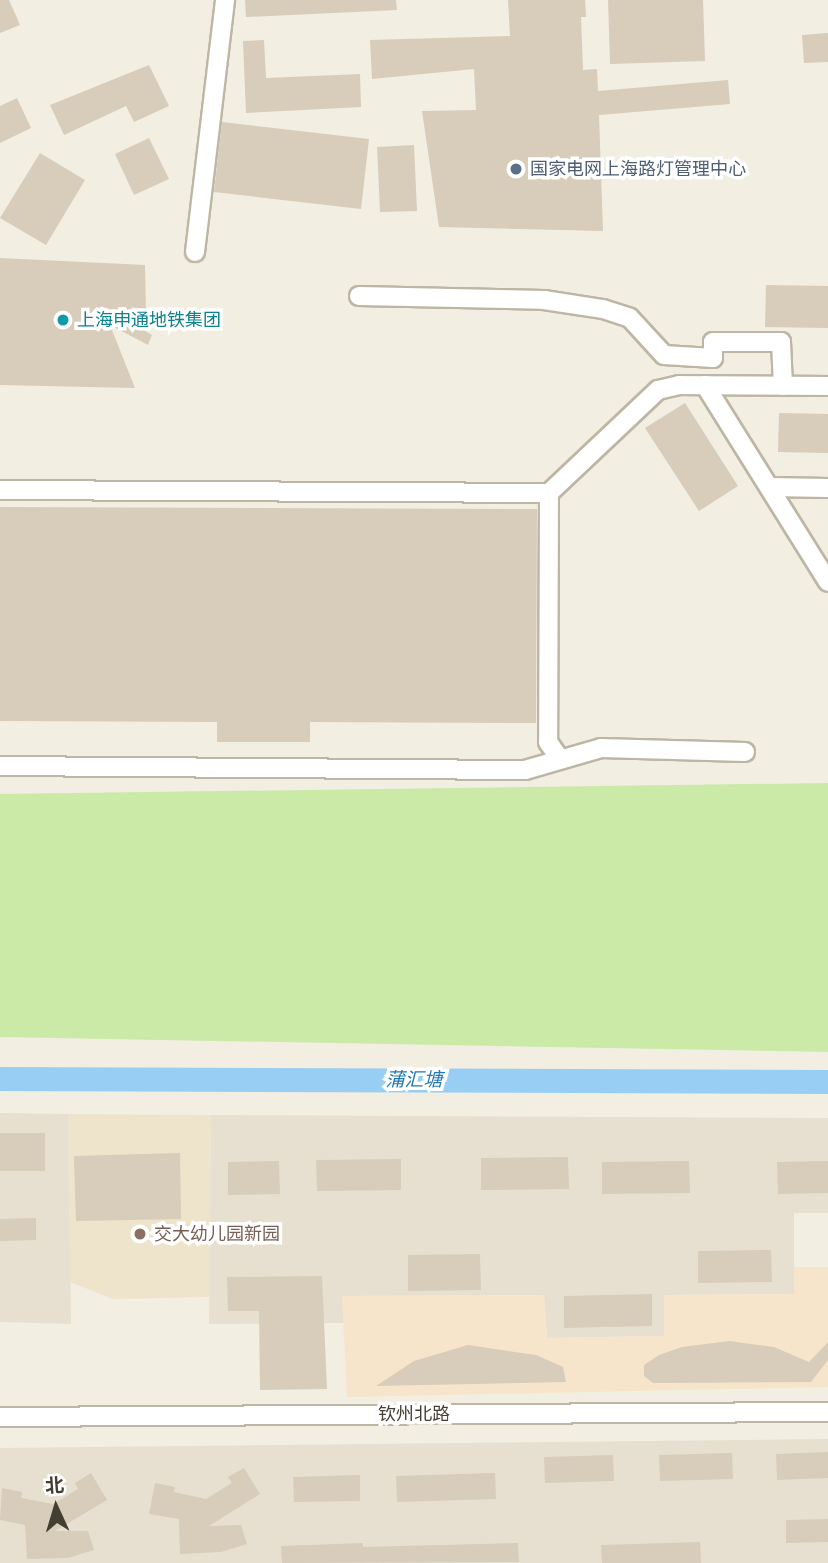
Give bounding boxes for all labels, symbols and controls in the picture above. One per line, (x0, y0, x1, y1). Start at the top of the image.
place label: 国家电网上海路灯管理中心 (530, 158, 746, 180)
marker: 国家电网上海路灯管理中心 (508, 161, 524, 177)
place label: 上海申通地铁集团 (77, 309, 221, 331)
marker: 上海申通地铁集团 (55, 312, 71, 328)
water label: 蒲汇塘 (386, 1069, 442, 1091)
place label: 交大幼儿园新园 (154, 1223, 280, 1245)
marker: 交大幼儿园新园 (132, 1226, 148, 1242)
street label: 钦州北路 (378, 1403, 450, 1425)
north arrow (21, 1472, 91, 1542)
text: 北 (44, 1473, 65, 1498)

